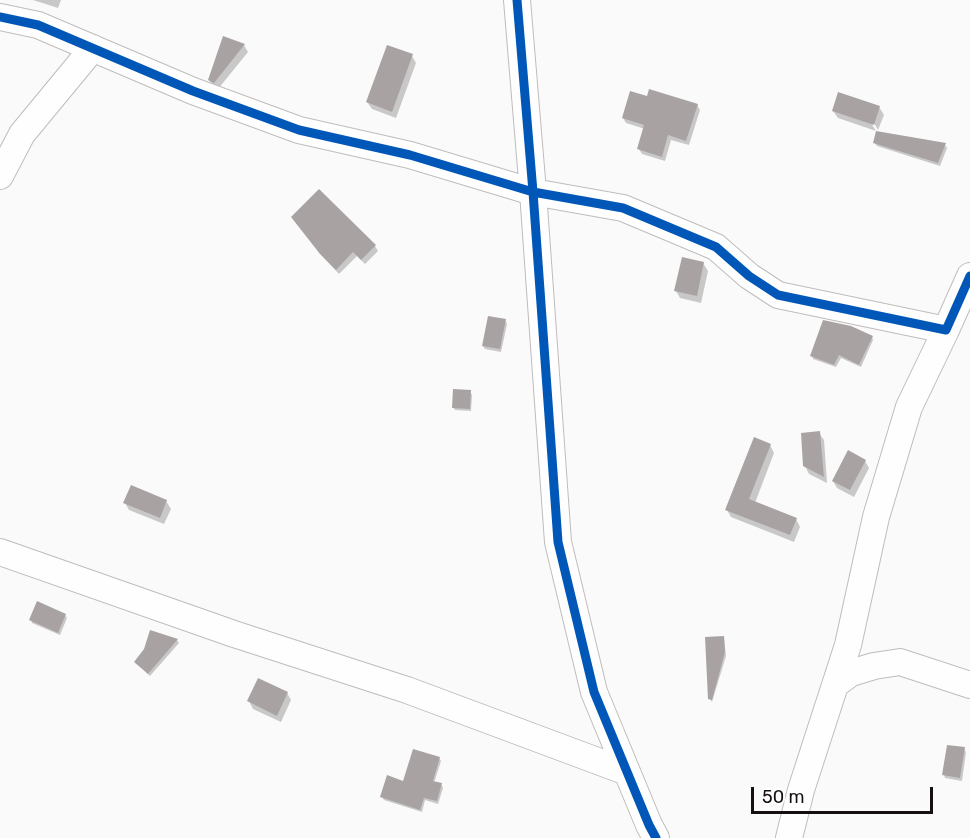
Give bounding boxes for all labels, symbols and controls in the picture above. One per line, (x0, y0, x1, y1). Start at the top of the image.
scale bar (754, 775, 936, 813)
text: 50 m (762, 786, 805, 808)

